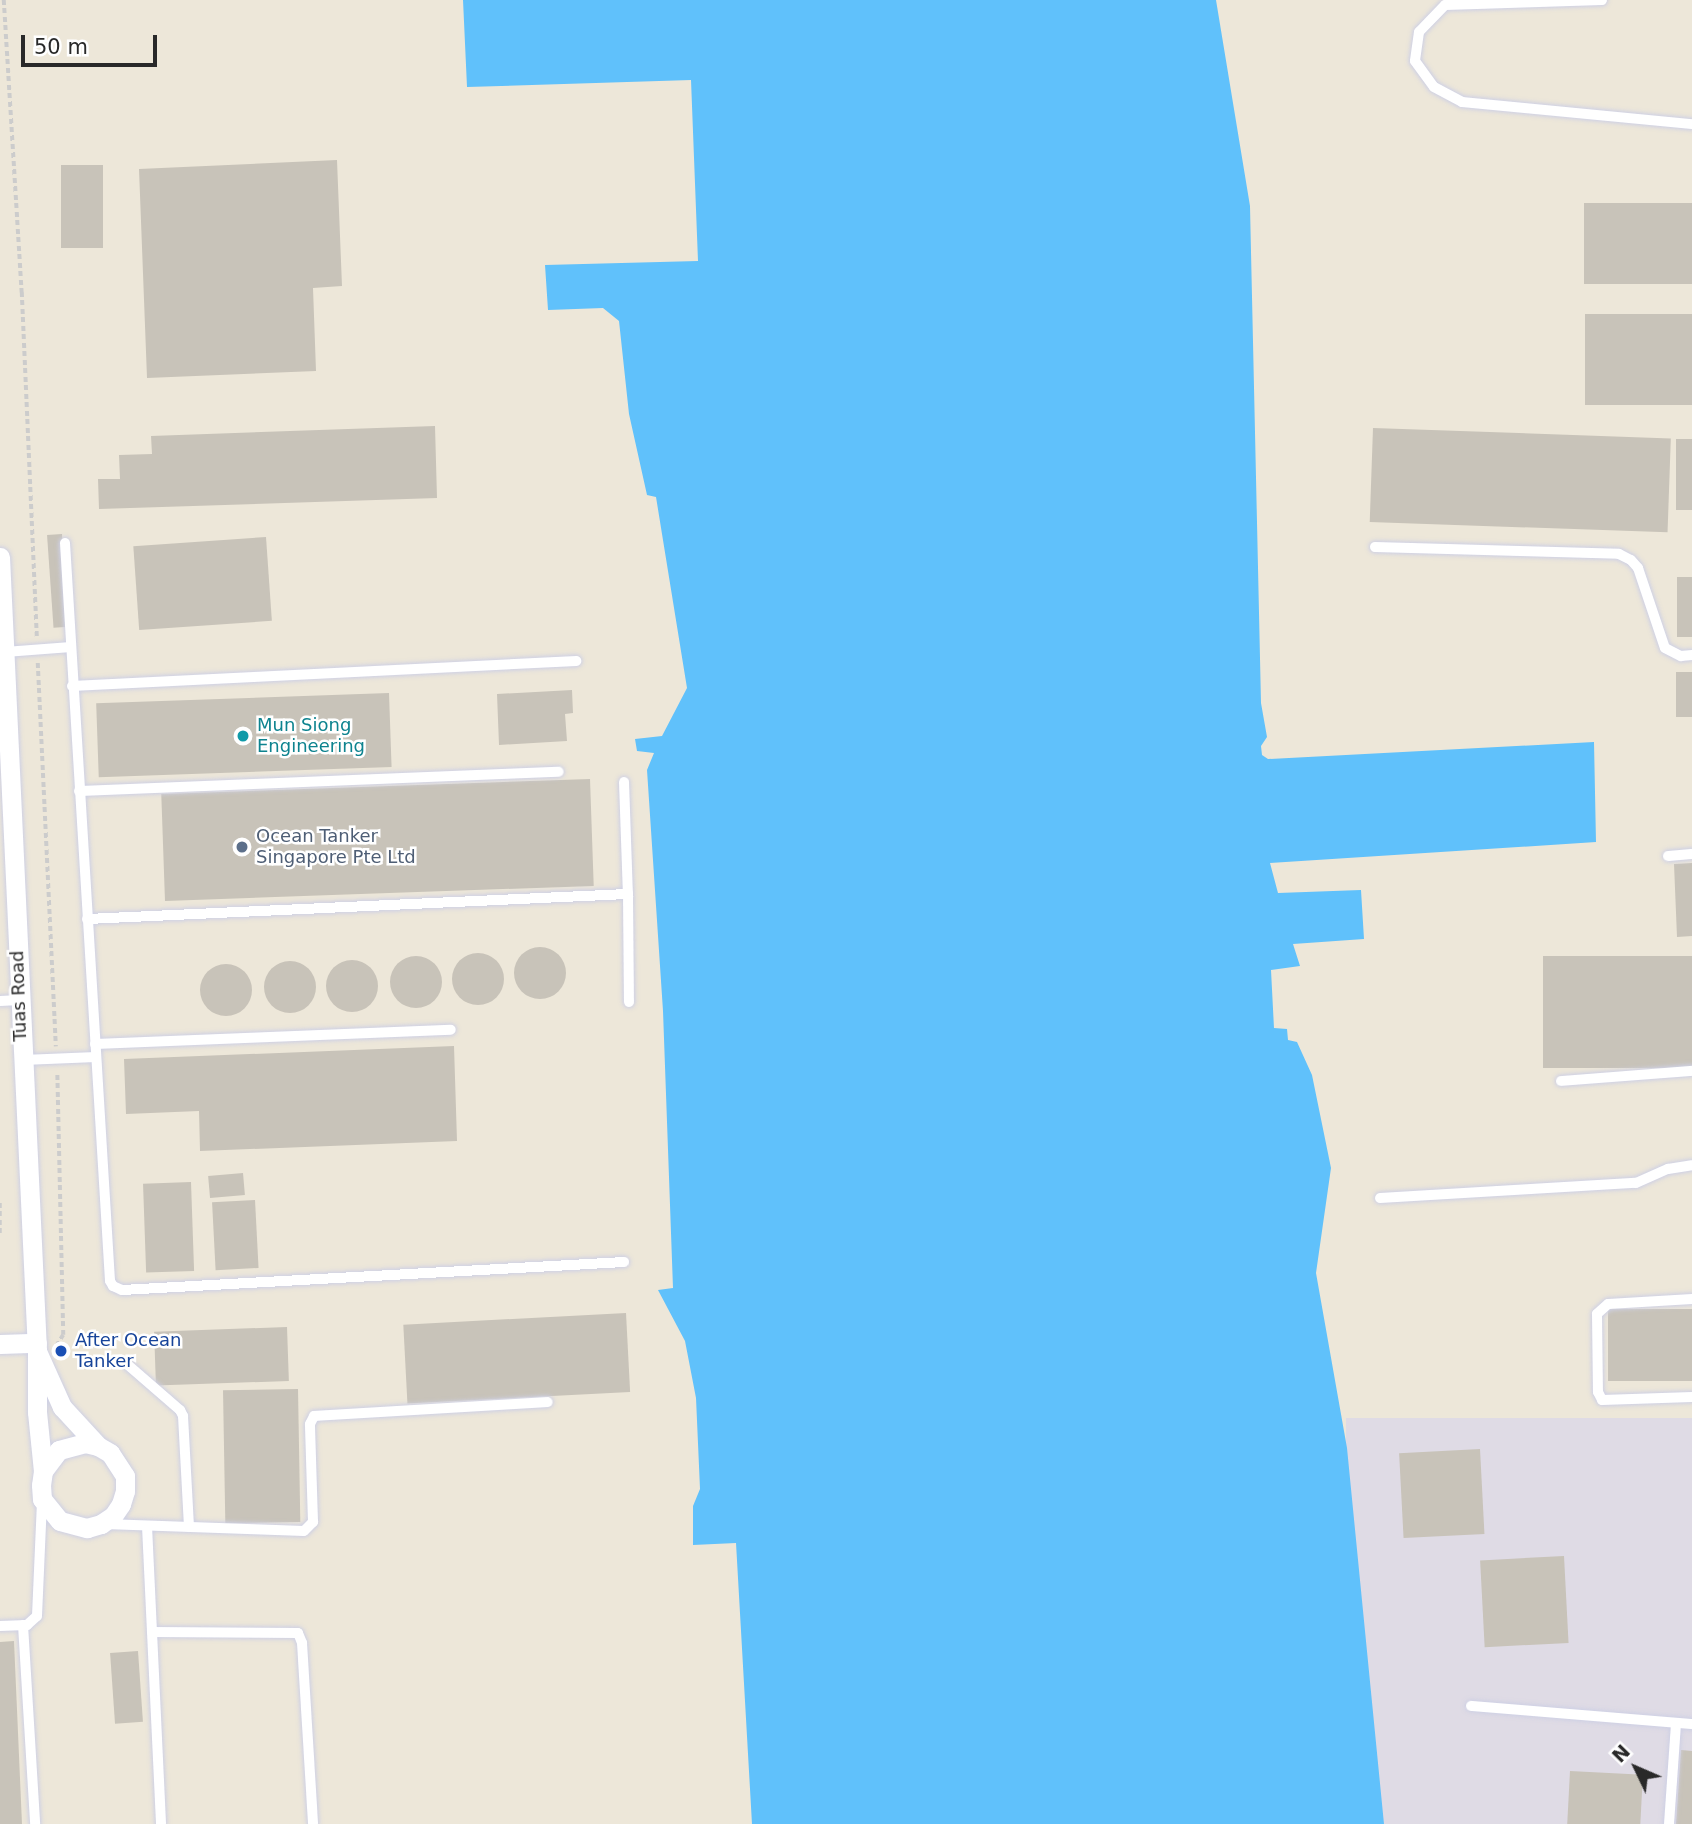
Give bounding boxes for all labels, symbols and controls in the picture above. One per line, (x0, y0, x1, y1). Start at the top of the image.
scale bar (24, 21, 161, 65)
text: 50 m (34, 35, 88, 59)
place label: Mun Siong Engineering (257, 715, 365, 758)
marker: Mun Siong Engineering (235, 728, 251, 744)
place label: Ocean Tanker Singapore Pte Ltd (256, 826, 416, 868)
marker: Ocean Tanker Singapore Pte Ltd (234, 839, 250, 855)
street label: Tuas Road (7, 950, 31, 1042)
place label: After Ocean Tanker (75, 1330, 182, 1372)
marker: After Ocean Tanker (53, 1343, 69, 1359)
north arrow (1601, 1733, 1671, 1803)
text: N (1607, 1740, 1634, 1767)

